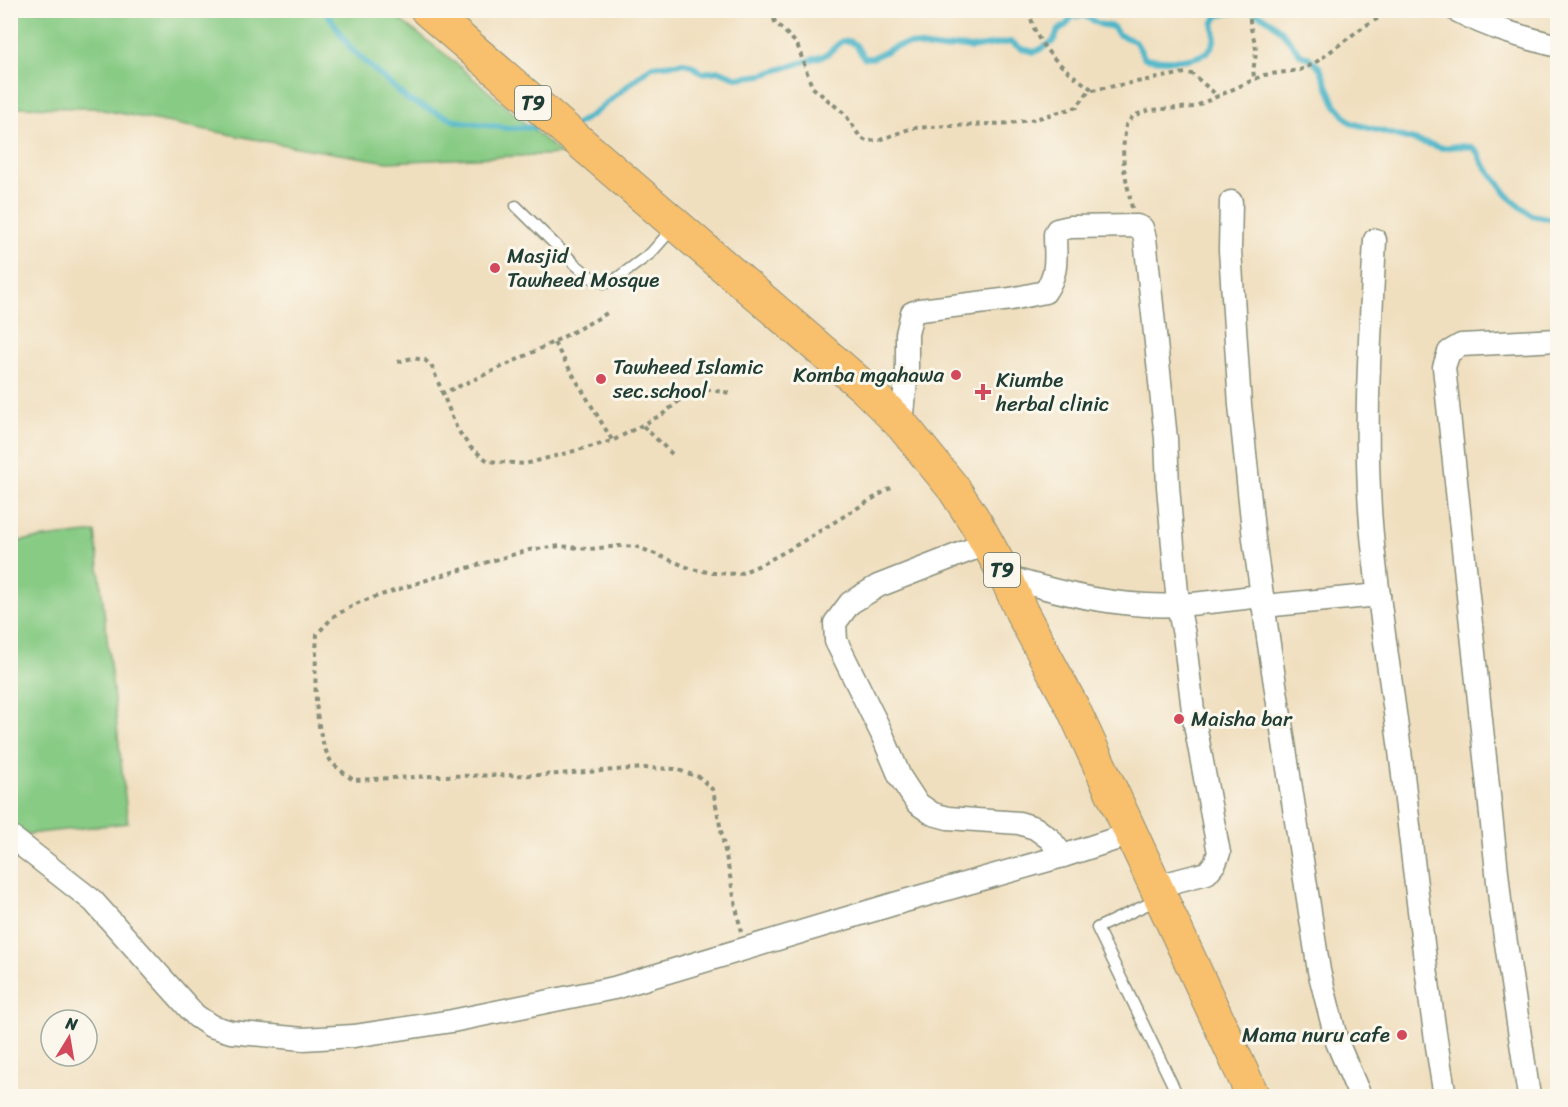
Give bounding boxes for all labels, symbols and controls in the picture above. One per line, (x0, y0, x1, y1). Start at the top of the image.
road number: T9 (515, 86, 551, 120)
place label: Masjid Tawheed Mosque (507, 237, 659, 299)
marker: Masjid Tawheed Mosque (488, 261, 502, 275)
place label: Tawheed Islamic sec.school (612, 348, 764, 410)
place label: Komba mgahawa (793, 356, 944, 394)
place label: Kiumbe herbal clinic (995, 361, 1109, 423)
marker: Komba mgahawa (949, 368, 963, 382)
marker: Tawheed Islamic sec.school (594, 372, 608, 386)
marker: Kiumbe herbal clinic (974, 383, 992, 401)
road number: T9 (984, 553, 1020, 587)
place label: Maisha bar (1191, 700, 1293, 738)
marker: Maisha bar (1172, 712, 1186, 726)
north arrow (39, 1008, 99, 1068)
text: N (63, 1008, 81, 1039)
place label: Mama nuru cafe (1242, 1016, 1390, 1054)
marker: Mama nuru cafe (1395, 1028, 1409, 1042)

